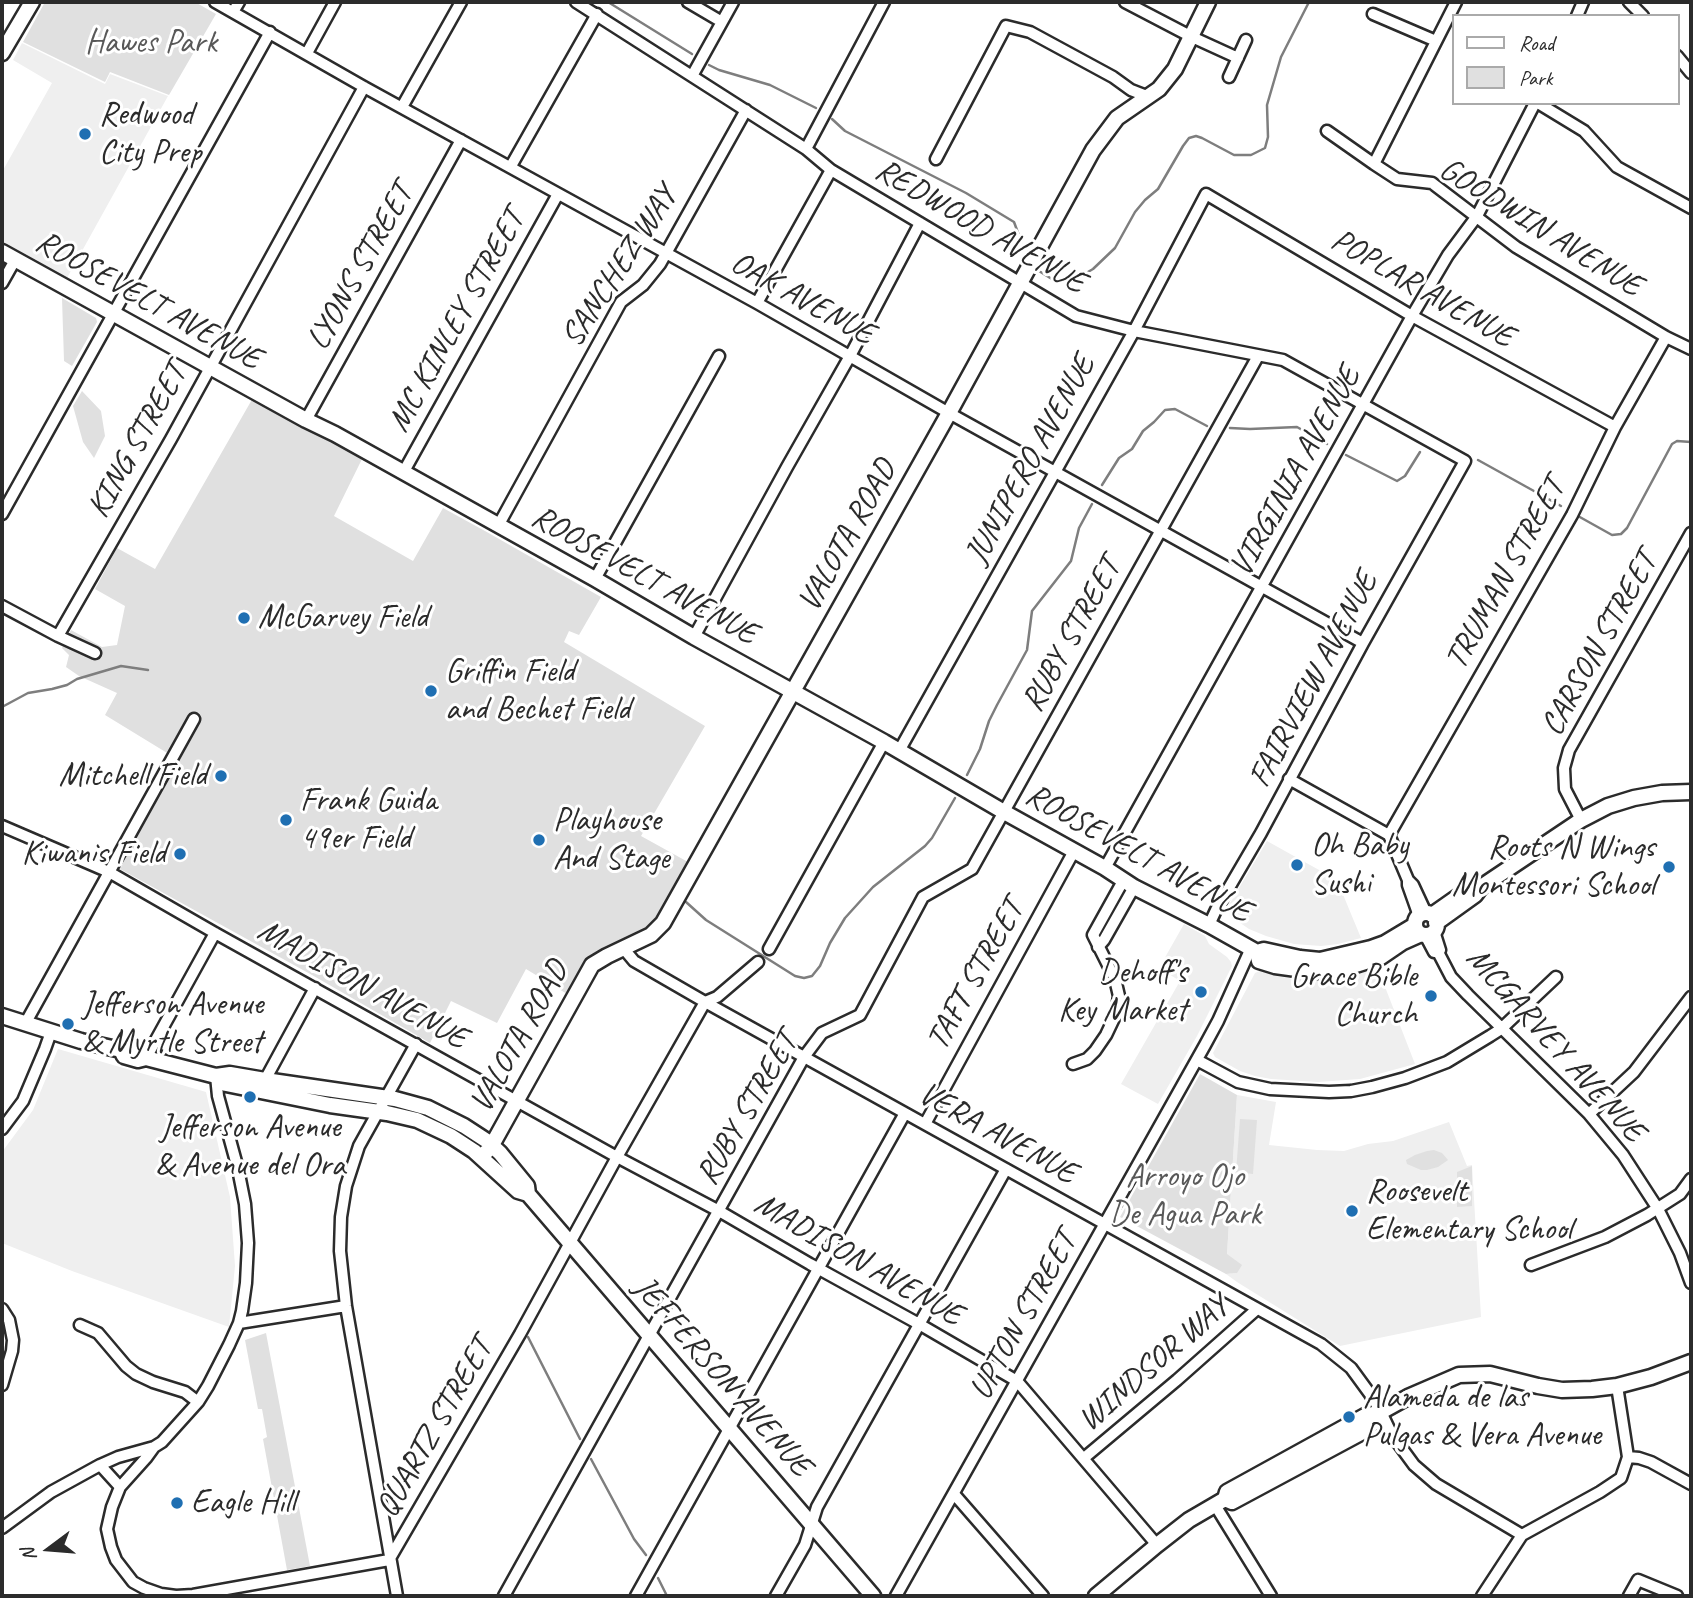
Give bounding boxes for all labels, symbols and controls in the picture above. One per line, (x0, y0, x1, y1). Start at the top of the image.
legend (1452, 14, 1679, 105)
park label: Hawes Park (85, 23, 217, 63)
text: Road (1519, 30, 1554, 56)
text: Park (1519, 65, 1552, 91)
place label: Redwood City Prep (99, 95, 201, 173)
marker: Redwood City Prep (77, 126, 93, 142)
street label: GOODWIN AVENUE (1431, 150, 1649, 306)
street label: REDWOOD AVENUE (868, 151, 1092, 303)
street label: LYONS STREET (299, 177, 423, 357)
street label: SANCHEZ WAY (553, 179, 687, 355)
street label: MC KINLEY STREET (380, 203, 534, 439)
street label: POPLAR AVENUE (1324, 221, 1520, 357)
street label: ROOSEVELT AVENUE (28, 223, 268, 379)
street label: OAK AVENUE (723, 243, 881, 355)
street label: JUNIPERO AVENUE (957, 349, 1105, 571)
street label: KING STREET (79, 357, 197, 525)
street label: VIRGINIA AVENUE (1222, 360, 1370, 584)
street label: VALOTA ROAD (790, 453, 906, 619)
street label: TRUMAN STREET (1437, 471, 1575, 677)
street label: ROOSEVELT AVENUE (524, 498, 764, 654)
street label: CARSON STREET (1533, 545, 1667, 743)
street label: RUBY STREET (1014, 551, 1130, 719)
street label: FAIRVIEW AVENUE (1241, 566, 1387, 794)
place label: McGarvey Field (258, 598, 428, 638)
marker: McGarvey Field (236, 610, 252, 626)
place label: Griffin Field and Bechet Field (445, 652, 630, 730)
marker: Griffin Field and Bechet Field (423, 683, 439, 699)
place label: Mitchell Field (59, 756, 207, 796)
marker: Mitchell Field (213, 768, 229, 784)
street label: ROOSEVELT AVENUE (1018, 776, 1258, 932)
place label: Frank Guida 49er Field (300, 781, 437, 859)
place label: Playhouse And Stage (553, 801, 670, 879)
marker: Frank Guida 49er Field (278, 812, 294, 828)
place label: Oh Baby Sushi (1311, 826, 1408, 904)
place label: Roots N Wings Montessori School (1452, 828, 1655, 906)
marker: Playhouse And Stage (531, 832, 547, 848)
place label: Kiwanis Field (22, 834, 166, 874)
marker: Kiwanis Field (172, 846, 188, 862)
marker: Oh Baby Sushi (1289, 857, 1305, 873)
marker: Roots N Wings Montessori School (1661, 859, 1677, 875)
street label: TAFT STREET (919, 893, 1033, 1057)
street label: MADISON AVENUE (251, 911, 473, 1059)
street label: MCGARVEY AVENUE (1457, 939, 1653, 1151)
place label: Dehoff's Key Market (1058, 953, 1187, 1031)
street label: VALOTA ROAD (462, 954, 578, 1120)
place label: Grace Bible Church (1290, 957, 1417, 1035)
marker: Dehoff's Key Market (1193, 984, 1209, 1000)
place label: Jefferson Avenue & Myrtle Street (82, 985, 263, 1063)
marker: Grace Bible Church (1423, 988, 1439, 1004)
marker: Jefferson Avenue & Myrtle Street (60, 1016, 76, 1032)
street label: RUBY STREET (688, 1026, 808, 1192)
street label: VERA AVENUE (911, 1074, 1083, 1194)
marker: Jefferson Avenue & Avenue del Ora (242, 1089, 258, 1105)
place label: Jefferson Avenue & Avenue del Ora (155, 1108, 345, 1186)
park label: Arroyo Ojo De Agua Park (1109, 1157, 1261, 1235)
place label: Roosevelt Elementary School (1366, 1172, 1572, 1250)
street label: MADISON AVENUE (747, 1185, 969, 1335)
marker: Roosevelt Elementary School (1344, 1203, 1360, 1219)
street label: UPTON STREET (962, 1225, 1086, 1407)
street label: JEFFERSON AVENUE (624, 1269, 820, 1485)
street label: WINDSOR WAY (1071, 1288, 1237, 1440)
street label: QUARTZ STREET (368, 1331, 502, 1525)
place label: Alameda de las Pulgas & Vera Avenue (1363, 1378, 1601, 1456)
marker: Alameda de las Pulgas & Vera Avenue (1341, 1409, 1357, 1425)
place label: Eagle Hill (191, 1483, 295, 1523)
marker: Eagle Hill (169, 1495, 185, 1511)
north arrow (14, 1514, 84, 1584)
text: N (16, 1546, 42, 1564)

